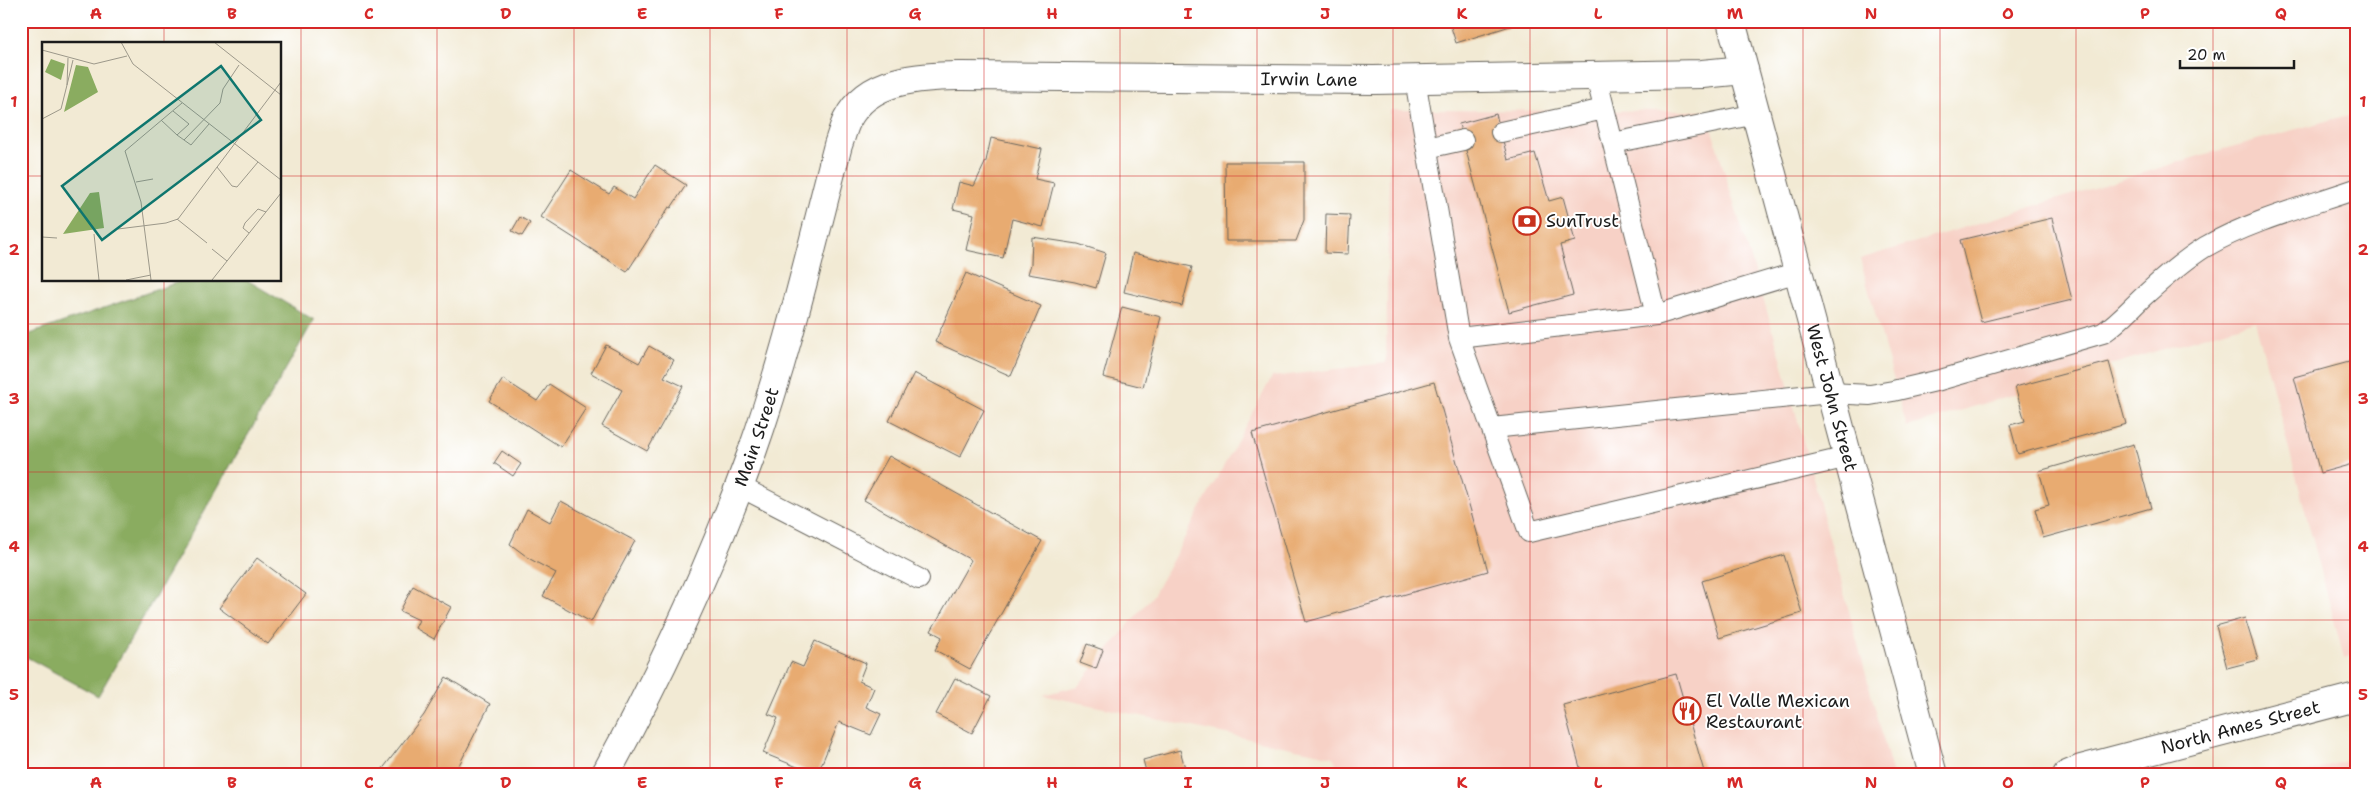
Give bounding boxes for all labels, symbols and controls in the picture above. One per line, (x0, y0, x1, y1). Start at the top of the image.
text: A (90, 3, 102, 24)
text: B (227, 3, 237, 24)
text: C (364, 3, 374, 24)
text: D (500, 3, 512, 24)
text: E (637, 3, 647, 24)
text: F (774, 3, 784, 24)
text: G (909, 3, 922, 24)
text: H (1046, 3, 1058, 24)
text: I (1184, 3, 1193, 24)
text: J (1320, 3, 1330, 24)
text: K (1457, 3, 1468, 24)
text: L (1594, 3, 1603, 24)
text: M (1727, 3, 1744, 24)
text: N (1865, 3, 1877, 24)
text: O (2002, 3, 2014, 24)
text: P (2140, 3, 2150, 24)
text: Q (2275, 3, 2287, 24)
scale bar (2180, 38, 2293, 70)
inset map (42, 42, 281, 281)
text: 20 m (2187, 45, 2226, 65)
street label: Irwin Lane (1261, 67, 1358, 92)
text: 1 (10, 91, 18, 112)
text: 1 (2359, 91, 2367, 112)
bank icon: SunTrust (1512, 206, 1542, 236)
place label: SunTrust (1546, 209, 1619, 233)
text: 2 (8, 239, 20, 260)
text: 2 (2357, 239, 2369, 260)
street label: West John Street (1801, 321, 1863, 474)
street label: Main Street (728, 384, 785, 490)
text: 3 (8, 388, 20, 409)
text: 3 (2357, 388, 2369, 409)
text: 4 (8, 536, 20, 557)
text: 4 (2357, 536, 2369, 557)
text: 5 (9, 684, 19, 705)
text: 5 (2358, 684, 2368, 705)
place label: El Valle Mexican Restaurant (1706, 689, 1850, 734)
street label: North Ames Street (2158, 695, 2323, 760)
restaurant icon: El Valle Mexican Restaurant (1672, 696, 1702, 726)
text: A (90, 772, 102, 793)
text: B (227, 772, 237, 793)
text: C (364, 772, 374, 793)
text: D (500, 772, 512, 793)
text: E (637, 772, 647, 793)
text: F (774, 772, 784, 793)
text: G (909, 772, 922, 793)
text: H (1046, 772, 1058, 793)
text: I (1184, 772, 1193, 793)
text: J (1320, 772, 1330, 793)
text: K (1457, 772, 1468, 793)
text: L (1594, 772, 1603, 793)
text: M (1727, 772, 1744, 793)
text: N (1865, 772, 1877, 793)
text: O (2002, 772, 2014, 793)
text: P (2140, 772, 2150, 793)
text: Q (2275, 772, 2287, 793)

